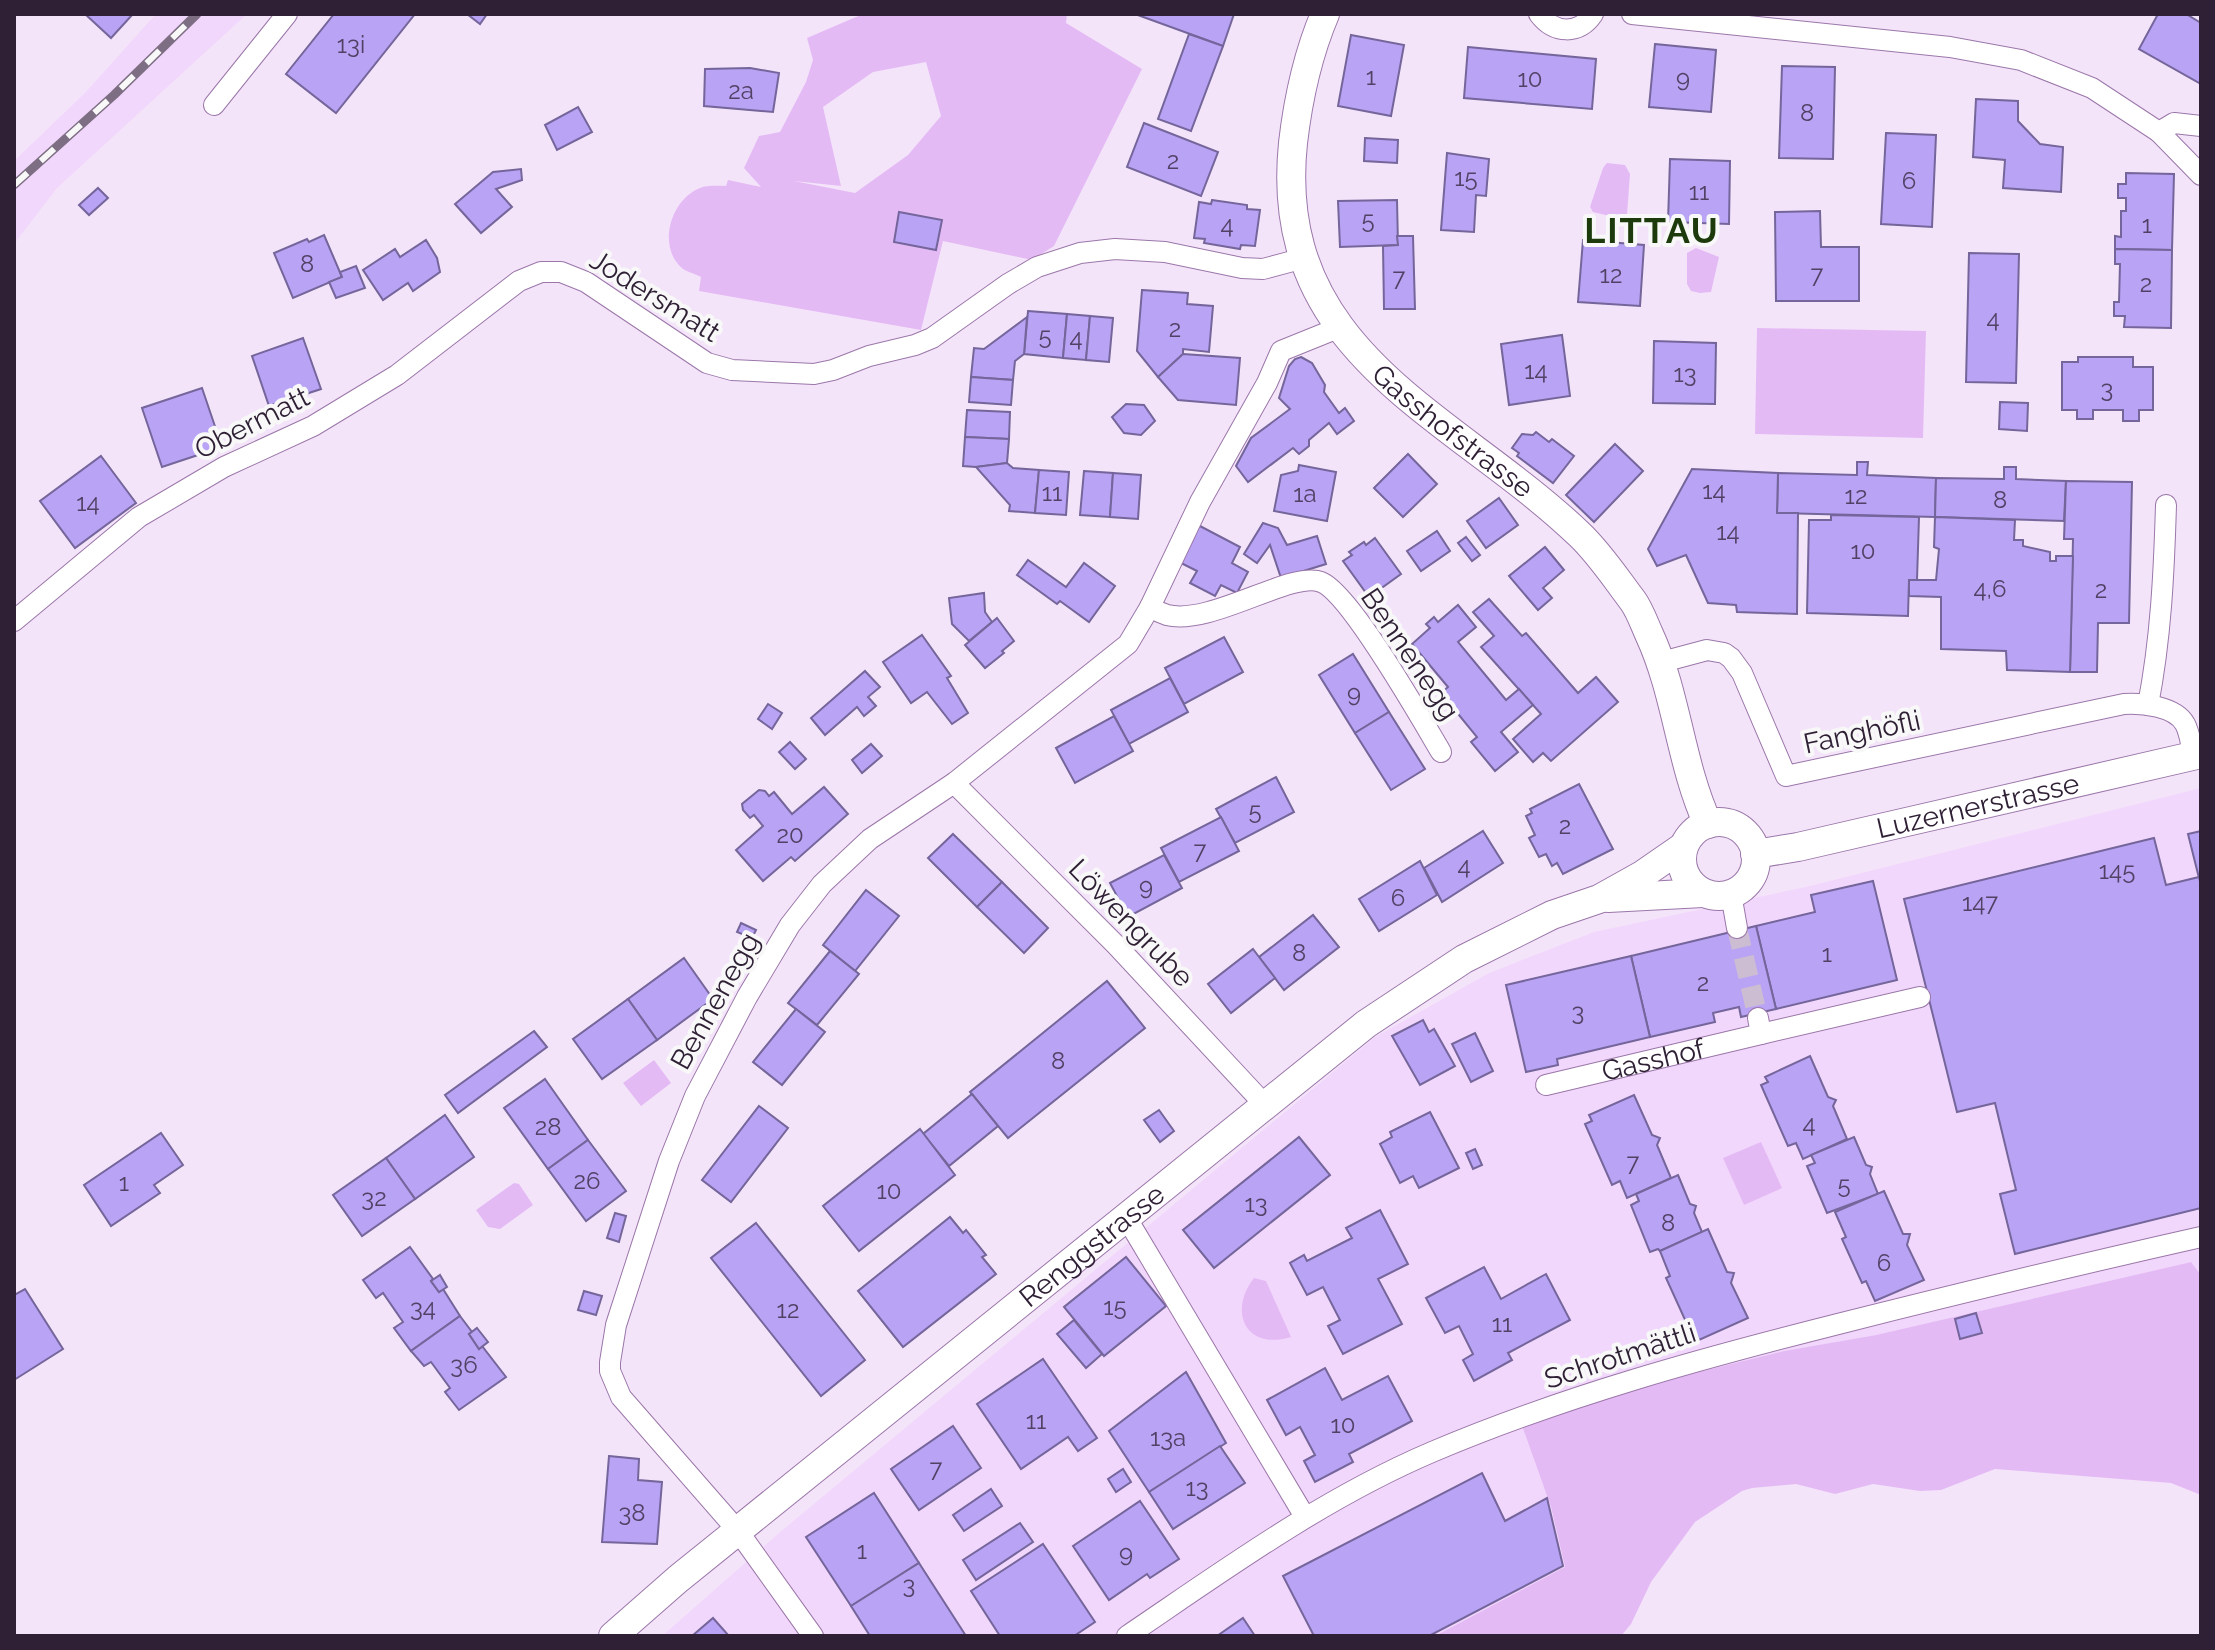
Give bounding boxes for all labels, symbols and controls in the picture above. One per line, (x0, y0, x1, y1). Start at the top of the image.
house number: 13i (337, 30, 365, 59)
house number: 1 (1366, 62, 1376, 91)
house number: 10 (1518, 64, 1542, 93)
house number: 9 (1676, 64, 1690, 93)
house number: 2a (728, 76, 754, 105)
house number: 8 (1800, 98, 1814, 127)
house number: 2 (1167, 146, 1179, 175)
house number: 15 (1454, 163, 1478, 192)
house number: 6 (1902, 166, 1916, 195)
house number: 11 (1689, 177, 1709, 206)
house number: 5 (1361, 205, 1375, 234)
district label: LITTAU (1584, 209, 1720, 251)
house number: 4 (1220, 210, 1234, 239)
house number: 1 (2142, 210, 2152, 239)
street label: Jodersmatt (584, 243, 726, 349)
house number: 8 (300, 249, 314, 278)
house number: 12 (1600, 260, 1622, 289)
house number: 7 (1811, 260, 1824, 289)
house number: 7 (1393, 263, 1406, 292)
house number: 2 (2140, 269, 2152, 298)
house number: 4 (1986, 304, 2000, 333)
house number: 2 (1169, 314, 1181, 343)
house number: 5 (1038, 321, 1052, 350)
house number: 4 (1069, 323, 1083, 352)
house number: 14 (1524, 356, 1548, 385)
street label: Gasshofstrasse (1366, 357, 1540, 504)
house number: 13 (1673, 359, 1697, 388)
house number: 3 (2101, 374, 2113, 403)
street label: Obermatt (189, 380, 315, 466)
house number: 14 (1702, 476, 1726, 505)
house number: 11 (1042, 478, 1062, 507)
house number: 1a (1293, 479, 1317, 508)
house number: 12 (1845, 481, 1867, 510)
house number: 8 (1993, 485, 2007, 514)
house number: 14 (76, 488, 100, 517)
house number: 14 (1716, 517, 1740, 546)
house number: 10 (1851, 536, 1875, 565)
house number: 4,6 (1974, 574, 2006, 603)
house number: 2 (2095, 575, 2107, 604)
street label: Bennenegg (1354, 582, 1466, 726)
house number: 9 (1347, 679, 1361, 708)
street label: Fanghöfli (1800, 704, 1924, 760)
street label: Luzernerstrasse (1873, 766, 2082, 845)
house number: 5 (1248, 796, 1262, 825)
house number: 2 (1559, 811, 1571, 840)
house number: 20 (776, 820, 804, 849)
house number: 7 (1194, 836, 1207, 865)
house number: 4 (1457, 851, 1471, 880)
street label: Löwengrube (1062, 852, 1200, 994)
house number: 145 (2099, 856, 2135, 885)
house number: 9 (1139, 872, 1153, 901)
house number: 6 (1391, 883, 1405, 912)
house number: 147 (1962, 888, 1998, 917)
street label: Bennenegg (664, 927, 766, 1075)
house number: 8 (1292, 938, 1306, 967)
house number: 1 (1822, 939, 1832, 968)
house number: 2 (1697, 968, 1709, 997)
house number: 3 (1572, 997, 1584, 1026)
street label: Gasshof (1598, 1031, 1709, 1088)
house number: 8 (1051, 1046, 1065, 1075)
house number: 4 (1802, 1109, 1816, 1138)
house number: 28 (535, 1112, 561, 1141)
house number: 7 (1627, 1148, 1640, 1177)
house number: 26 (574, 1166, 600, 1195)
house number: 1 (119, 1168, 129, 1197)
house number: 5 (1837, 1170, 1851, 1199)
house number: 10 (877, 1176, 901, 1205)
street label: Renggstrasse (1013, 1177, 1171, 1314)
house number: 32 (361, 1183, 387, 1212)
house number: 13 (1244, 1189, 1268, 1218)
house number: 8 (1661, 1208, 1675, 1237)
house number: 6 (1877, 1248, 1891, 1277)
house number: 15 (1103, 1292, 1127, 1321)
house number: 34 (410, 1293, 436, 1322)
house number: 12 (777, 1295, 799, 1324)
house number: 11 (1492, 1309, 1512, 1338)
street label: Schrotmättli (1540, 1316, 1700, 1396)
house number: 36 (450, 1350, 478, 1379)
house number: 11 (1026, 1406, 1046, 1435)
house number: 10 (1331, 1410, 1355, 1439)
house number: 13a (1150, 1423, 1186, 1452)
house number: 7 (930, 1454, 943, 1483)
house number: 13 (1185, 1473, 1209, 1502)
house number: 38 (618, 1498, 646, 1527)
house number: 1 (857, 1536, 867, 1565)
house number: 9 (1119, 1539, 1133, 1568)
house number: 3 (903, 1570, 915, 1599)

